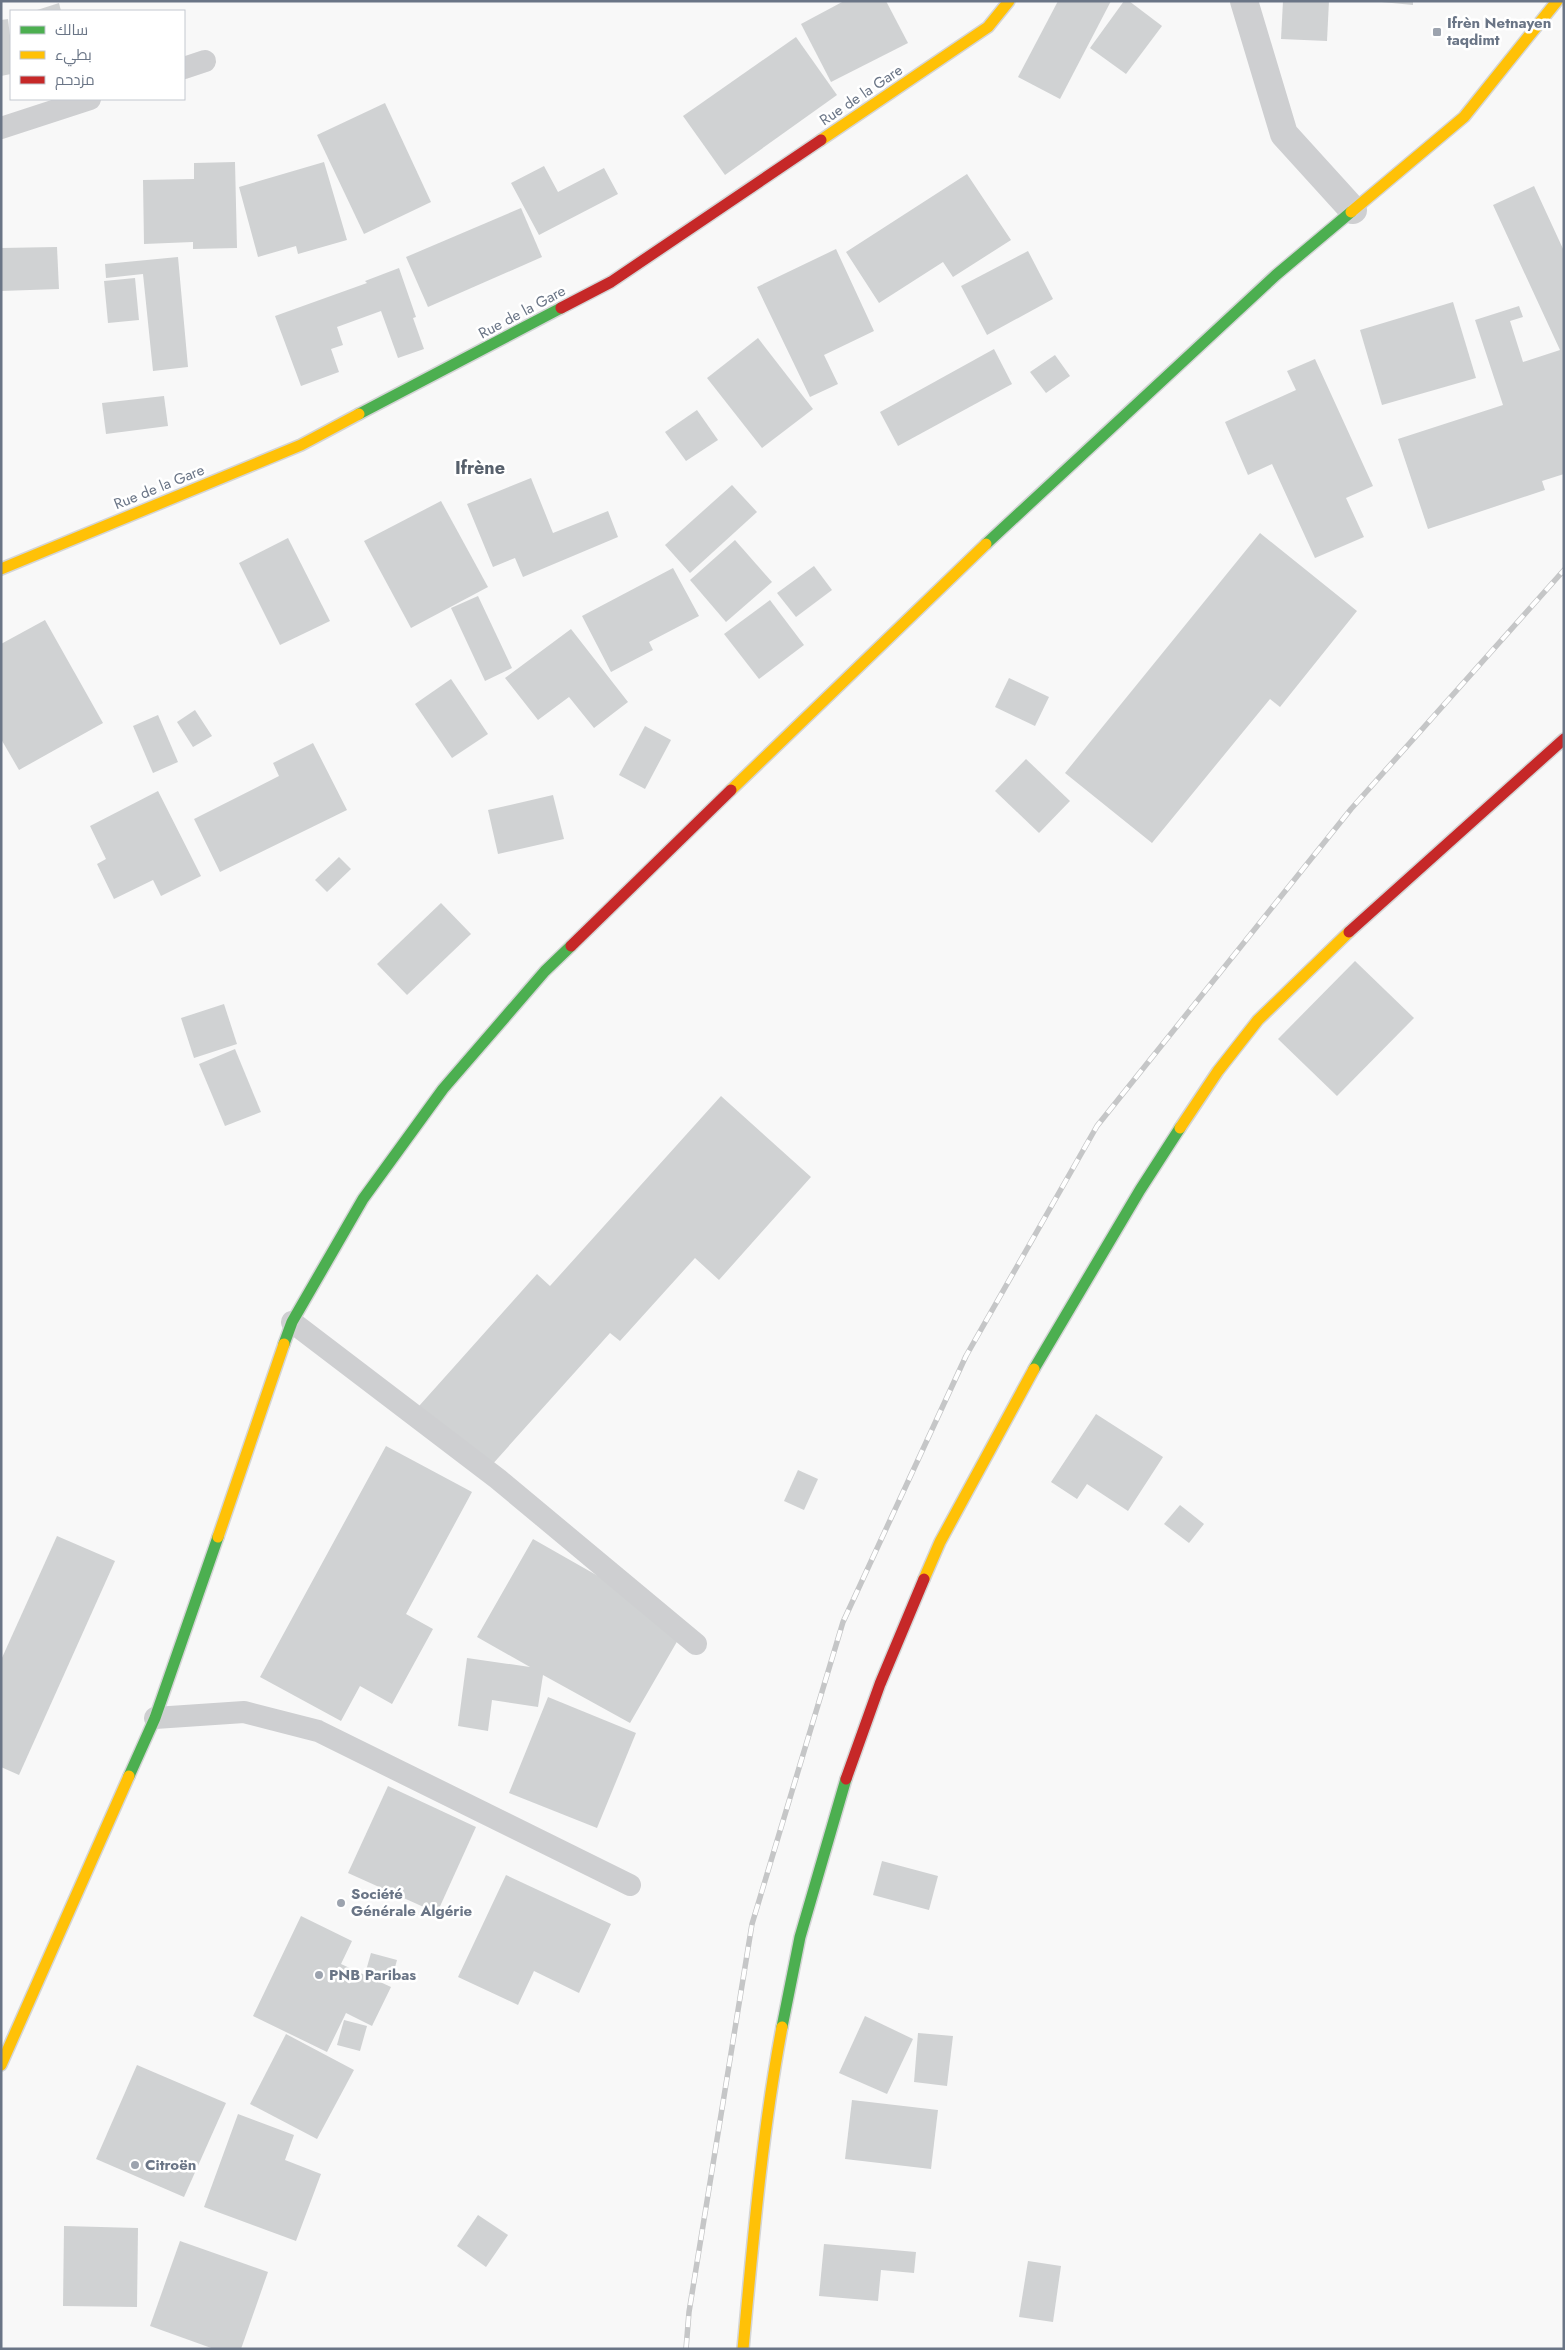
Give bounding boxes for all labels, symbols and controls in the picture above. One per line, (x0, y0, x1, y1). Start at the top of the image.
legend (10, 10, 185, 100)
place label: Ifrèn Netnayen taqdimt (1447, 12, 1551, 51)
text: سالك (55, 19, 88, 41)
marker: Ifrèn Netnayen taqdimt (1431, 26, 1443, 38)
text: بطيء (55, 44, 92, 67)
street label: Rue de la Gare (815, 59, 907, 131)
text: مزدحم (55, 69, 95, 91)
street label: Rue de la Gare (474, 280, 570, 344)
district label: Ifrène (455, 455, 505, 481)
street label: Rue de la Gare (110, 459, 208, 515)
place label: Société Générale Algérie (351, 1883, 473, 1922)
marker: Société Générale Algérie (335, 1897, 347, 1909)
place label: PNB Paribas (329, 1964, 416, 1986)
marker: PNB Paribas (313, 1969, 325, 1981)
place label: Citroën (145, 2154, 196, 2176)
marker: Citroën (129, 2159, 141, 2171)

